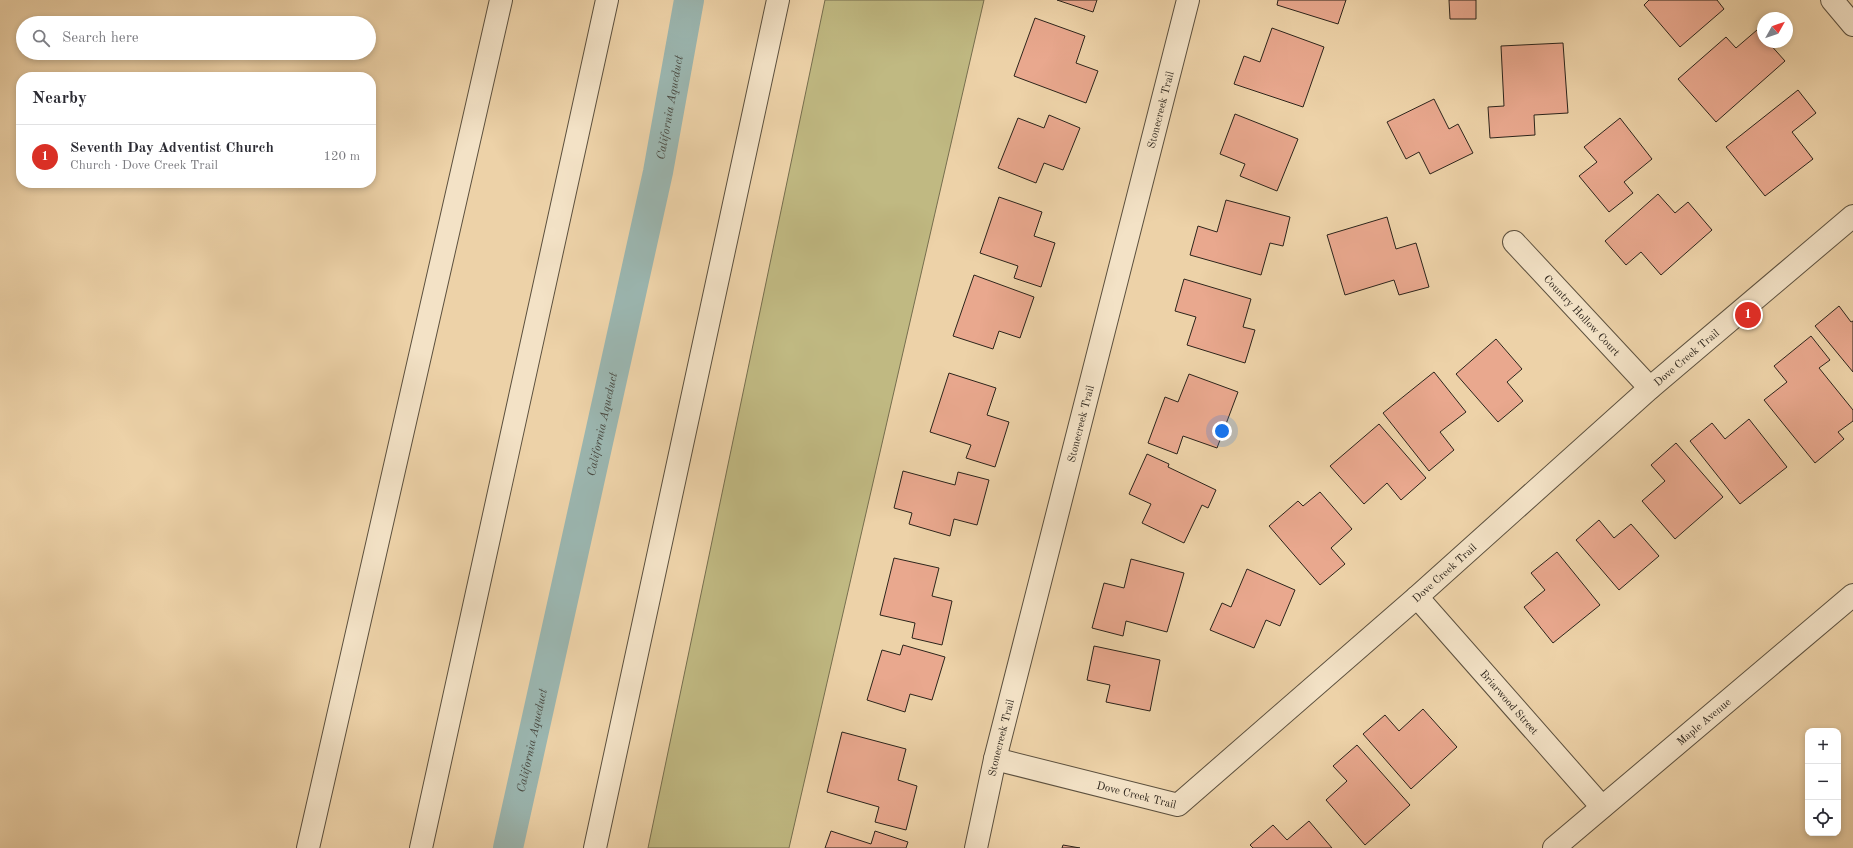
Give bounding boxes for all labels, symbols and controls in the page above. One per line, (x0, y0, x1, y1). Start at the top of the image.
north arrow (1757, 12, 1793, 48)
search box (16, 16, 376, 60)
icon: search (30, 27, 52, 49)
text: Search here (62, 31, 139, 46)
water label: California Aqueduct (655, 54, 686, 161)
street label: Stonecreek Trail (1146, 70, 1177, 150)
text: Nearby (32, 90, 87, 107)
text: Seventh Day Adventist Church (70, 141, 274, 156)
text: 1 (41, 150, 49, 163)
text: 120 m (323, 150, 360, 163)
text: Church · Dove Creek Trail (70, 159, 218, 172)
street label: Country Hollow Court (1541, 274, 1621, 359)
pin: 1 (1735, 300, 1761, 330)
street label: Dove Creek Trail (1652, 328, 1722, 389)
water label: California Aqueduct (586, 371, 620, 477)
street label: Stonecreek Trail (1067, 384, 1097, 464)
your location (1212, 421, 1232, 441)
street label: Dove Creek Trail (1411, 542, 1479, 605)
street label: Briarwood Street (1477, 669, 1540, 738)
water label: California Aqueduct (515, 688, 550, 794)
street label: Maple Avenue (1676, 697, 1734, 748)
street label: Stonecreek Trail (987, 698, 1017, 778)
map controls (1805, 728, 1841, 836)
button: + (1805, 728, 1841, 764)
button: − (1805, 764, 1841, 800)
street label: Dove Creek Trail (1095, 781, 1177, 811)
button: locate (1805, 800, 1841, 836)

